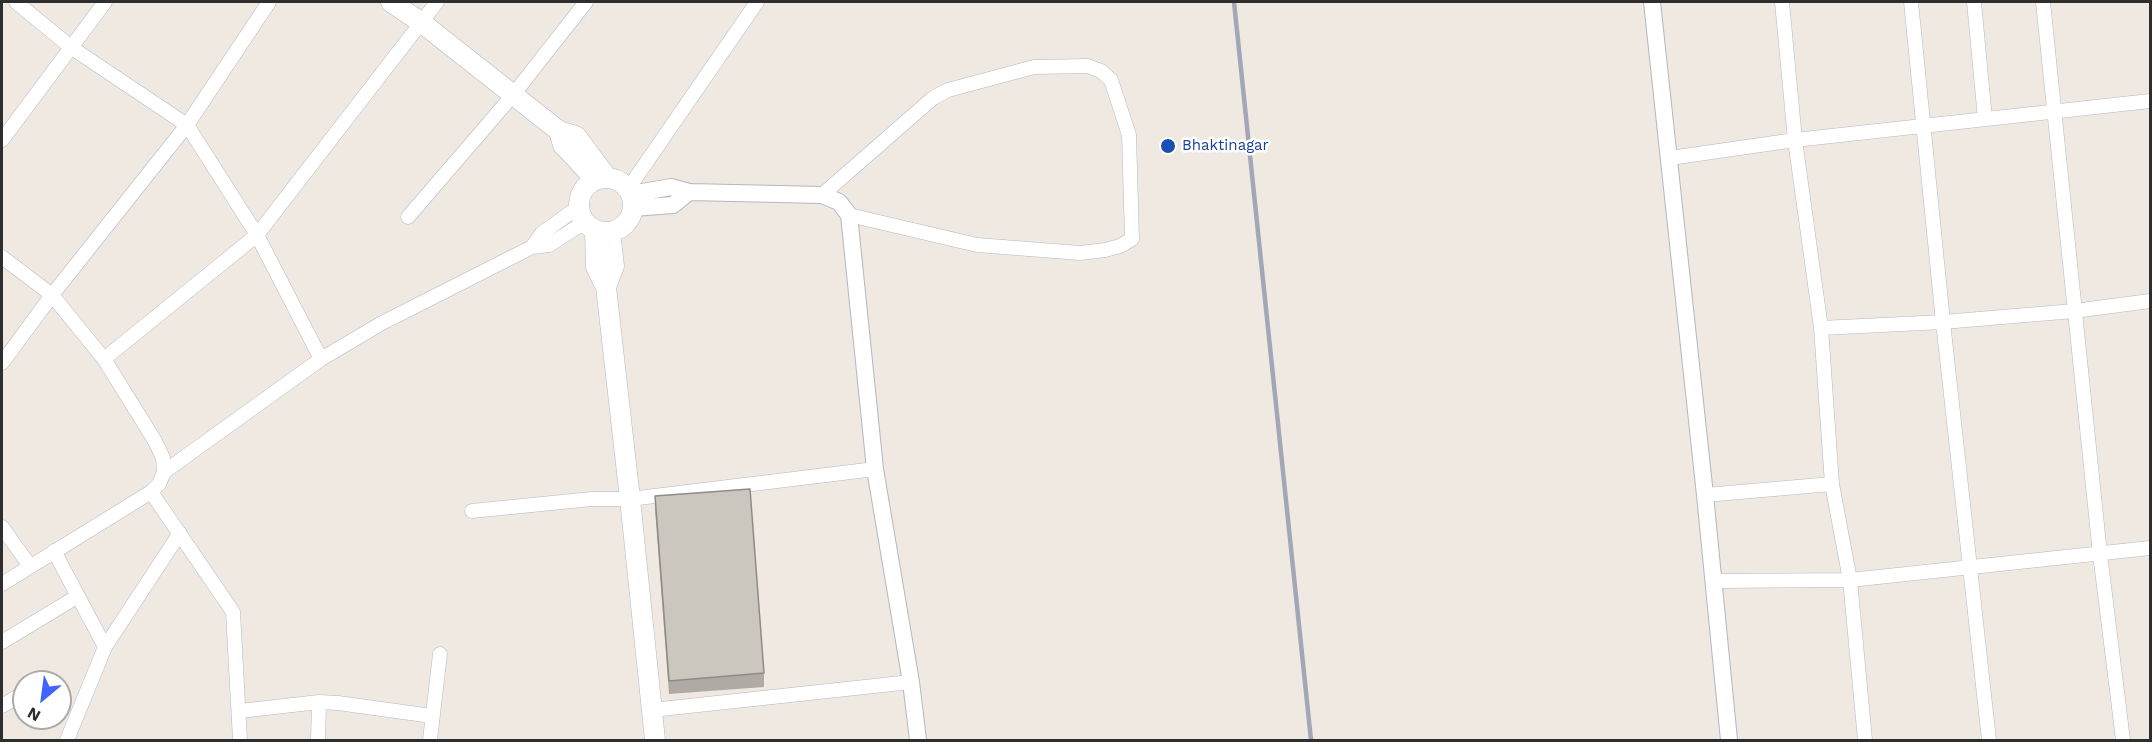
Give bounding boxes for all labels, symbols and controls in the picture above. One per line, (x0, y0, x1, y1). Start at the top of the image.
marker: Bhaktinagar (1159, 137, 1177, 155)
place label: Bhaktinagar (1182, 137, 1269, 155)
north arrow (12, 670, 72, 730)
text: N (24, 703, 44, 726)

